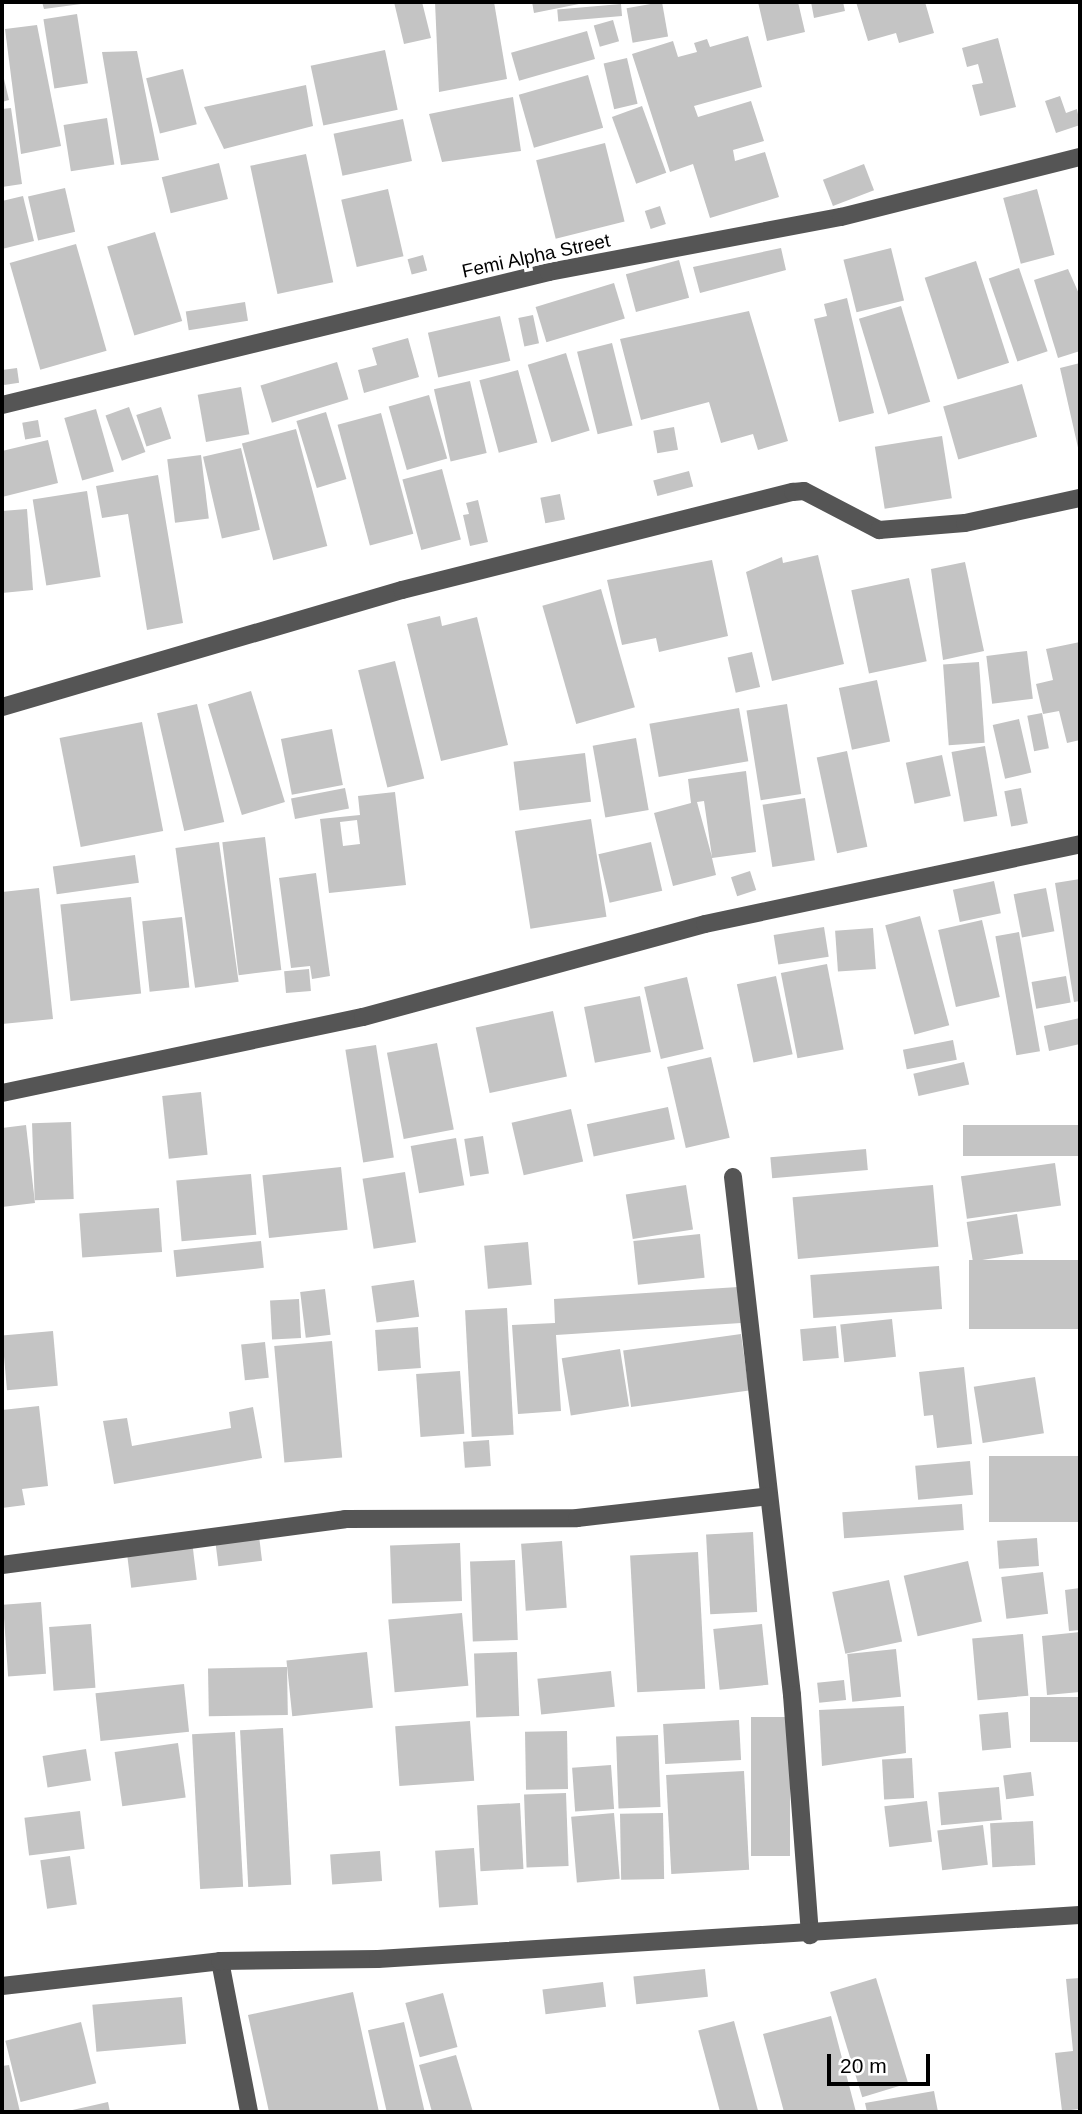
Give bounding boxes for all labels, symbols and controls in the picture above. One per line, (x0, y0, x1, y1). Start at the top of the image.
street label: Femi Alpha Street (459, 229, 613, 283)
scale bar (830, 2040, 933, 2084)
text: 20 m (840, 2054, 887, 2077)

